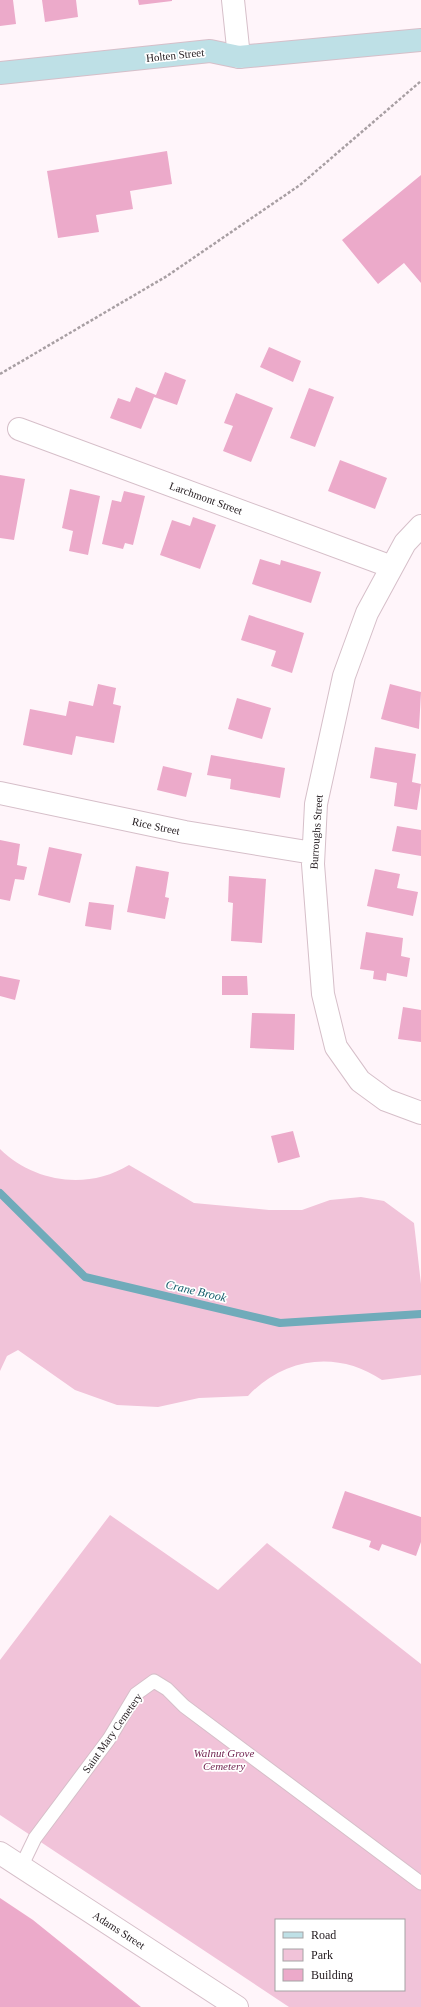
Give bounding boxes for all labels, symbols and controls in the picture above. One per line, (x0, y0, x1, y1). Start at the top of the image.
street label: Holten Street (145, 46, 205, 64)
street label: Larchmont Street (168, 479, 244, 517)
street label: Burroughs Street (307, 794, 325, 870)
street label: Rice Street (131, 815, 181, 837)
water label: Crane Brook (164, 1277, 228, 1305)
street label: Saint Mary Cemetery (80, 1690, 144, 1775)
park label: Walnut Grove Cemetery (194, 1747, 254, 1772)
street label: Adams Street (91, 1909, 147, 1951)
legend (275, 1919, 405, 1991)
text: Road (311, 1928, 336, 1942)
text: Park (311, 1948, 333, 1962)
text: Building (311, 1968, 353, 1982)

